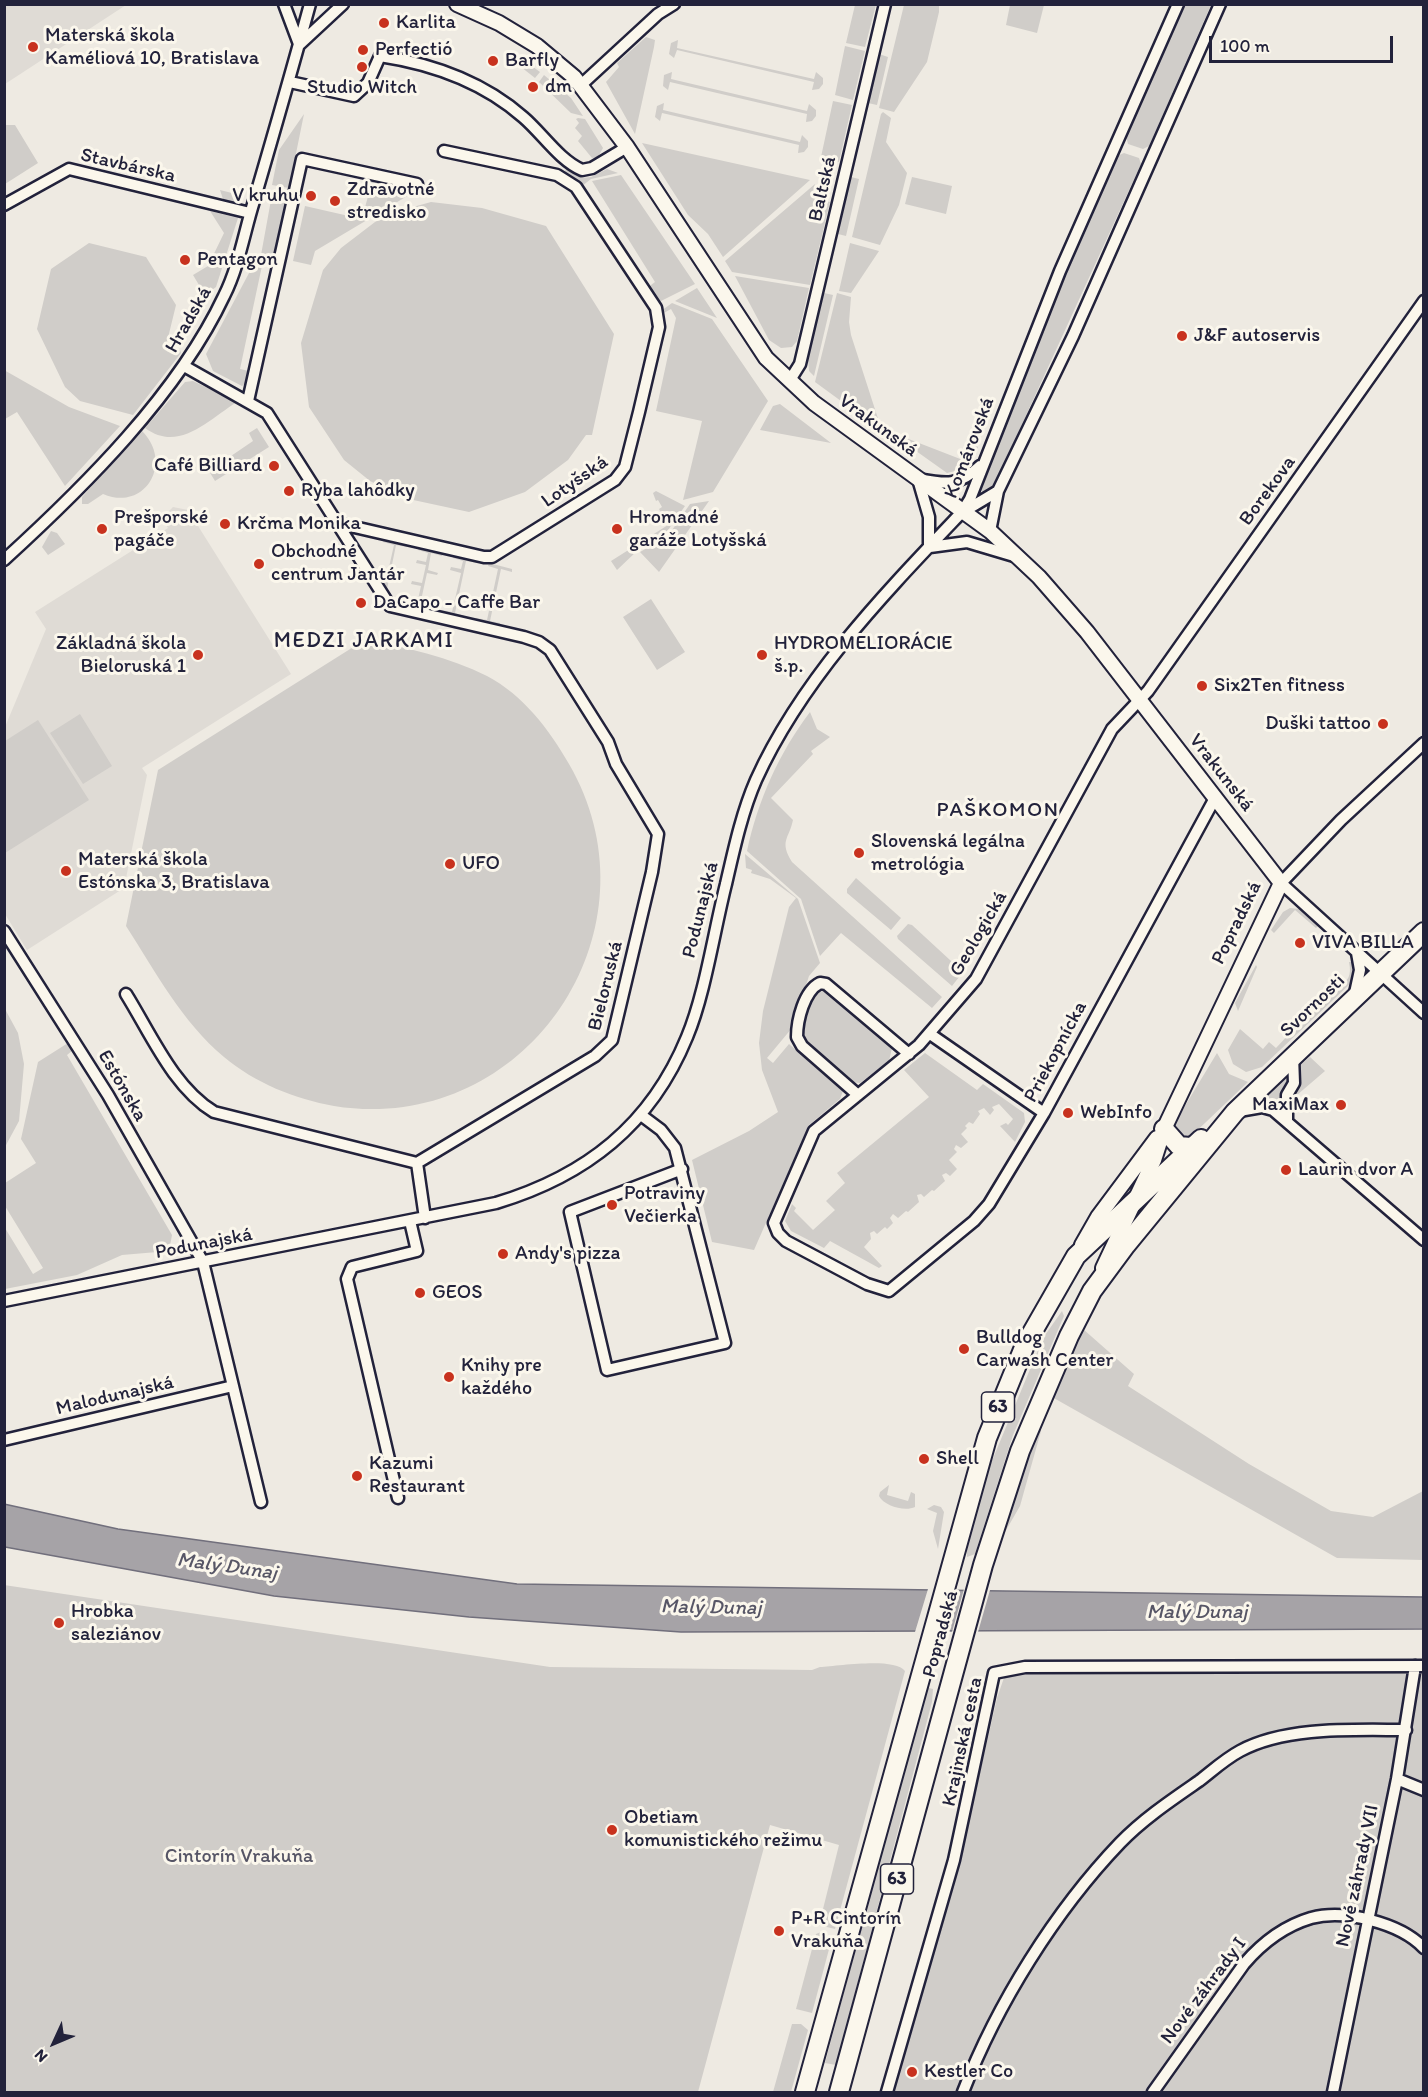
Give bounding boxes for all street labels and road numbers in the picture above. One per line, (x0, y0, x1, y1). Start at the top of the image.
street label: Stavbárska (78, 143, 178, 189)
street label: Baltská (804, 154, 842, 224)
street label: Hradská (160, 283, 218, 357)
street label: Vrakunská (834, 389, 922, 463)
street label: Komárovská (940, 394, 1000, 502)
street label: Lotyšská (537, 450, 613, 514)
street label: Borekova (1235, 451, 1301, 531)
street label: Vrakunská (1183, 729, 1259, 817)
street label: Podunajská (677, 859, 725, 961)
street label: Popradská (1207, 878, 1267, 968)
street label: Geologická (945, 887, 1013, 981)
street label: Bieloruská (583, 939, 629, 1033)
street label: Svornosti (1276, 969, 1350, 1043)
street label: Priekopnícka (1019, 997, 1093, 1107)
street label: Estónska (92, 1046, 152, 1126)
street label: Podunajská (153, 1223, 255, 1265)
street label: Malodunajská (54, 1371, 176, 1421)
road number: 63 (982, 1392, 1014, 1422)
street label: Popradská (918, 1588, 964, 1680)
street label: Krajinská cesta (938, 1675, 988, 1809)
street label: Nové záhrady VII (1331, 1803, 1385, 1949)
road number: 63 (880, 1864, 914, 1894)
street label: Nové záhrady I (1156, 1933, 1252, 2049)

